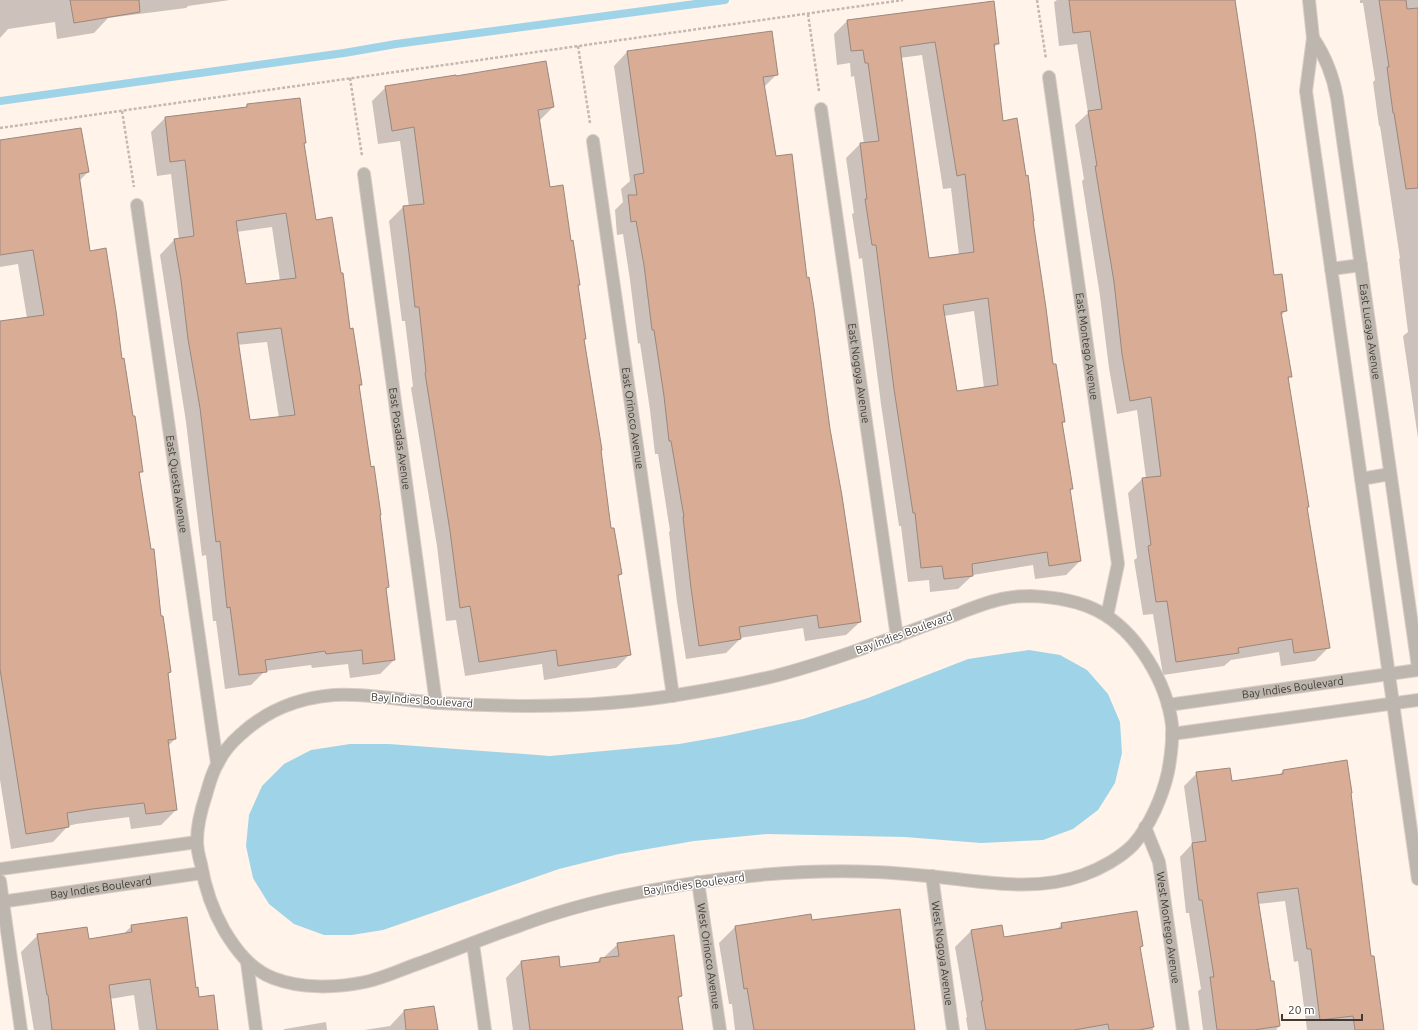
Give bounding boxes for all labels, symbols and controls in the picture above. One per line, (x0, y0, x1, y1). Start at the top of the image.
street label: East Lucaya Avenue (1357, 283, 1383, 380)
street label: East Montego Avenue (1074, 292, 1101, 401)
street label: East Nogoya Avenue (846, 322, 872, 424)
street label: East Orinoco Avenue (620, 366, 646, 470)
street label: East Posadas Avenue (387, 387, 413, 491)
street label: East Questa Avenue (164, 434, 190, 534)
street label: Bay Indies Boulevard (854, 610, 954, 656)
street label: Bay Indies Boulevard (1241, 674, 1344, 701)
street label: Bay Indies Boulevard (371, 690, 473, 710)
street label: Bay Indies Boulevard (643, 871, 745, 897)
street label: West Montego Avenue (1154, 871, 1182, 984)
street label: Bay Indies Boulevard (49, 874, 153, 901)
street label: West Nogoya Avenue (929, 900, 956, 1006)
street label: West Orinoco Avenue (695, 902, 723, 1010)
scale bar (1282, 996, 1362, 1022)
text: 20 m (1288, 1003, 1315, 1016)

